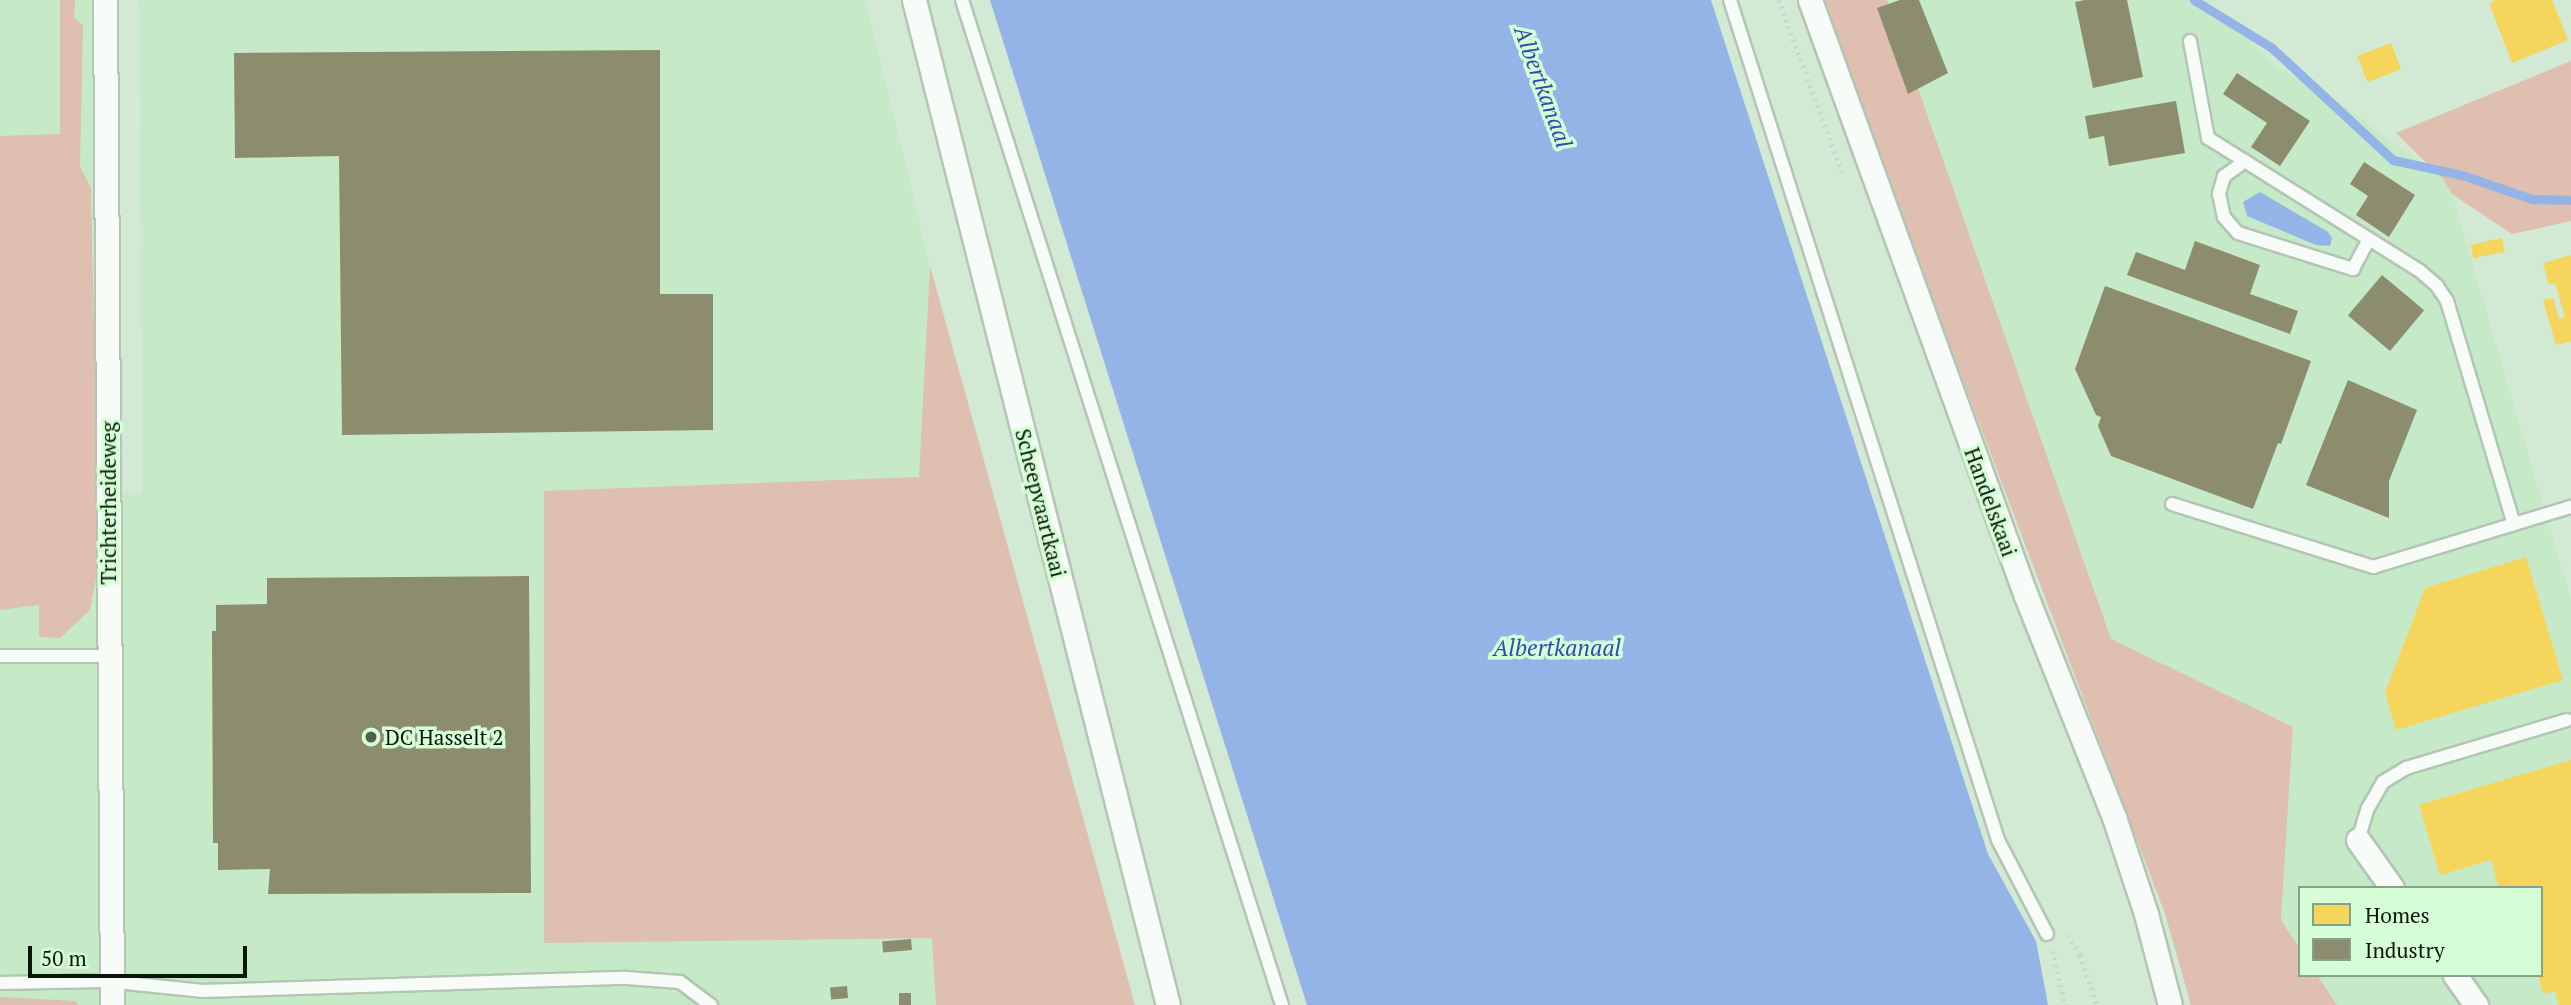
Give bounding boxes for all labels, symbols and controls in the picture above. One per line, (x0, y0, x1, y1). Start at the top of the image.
water label: Albertkanaal (1508, 22, 1578, 152)
street label: Trichterheideweg (95, 421, 121, 585)
street label: Scheepvaartkaai (1010, 426, 1072, 580)
street label: Handelskaai (1960, 444, 2022, 560)
water label: Albertkanaal (1493, 634, 1621, 662)
place label: DC Hasselt 2 (385, 724, 504, 750)
marker: DC Hasselt 2 (363, 729, 379, 745)
legend (2298, 886, 2543, 977)
text: Homes (2365, 901, 2430, 929)
scale bar (32, 932, 250, 976)
text: Industry (2365, 936, 2445, 964)
text: 50 m (41, 944, 87, 972)

